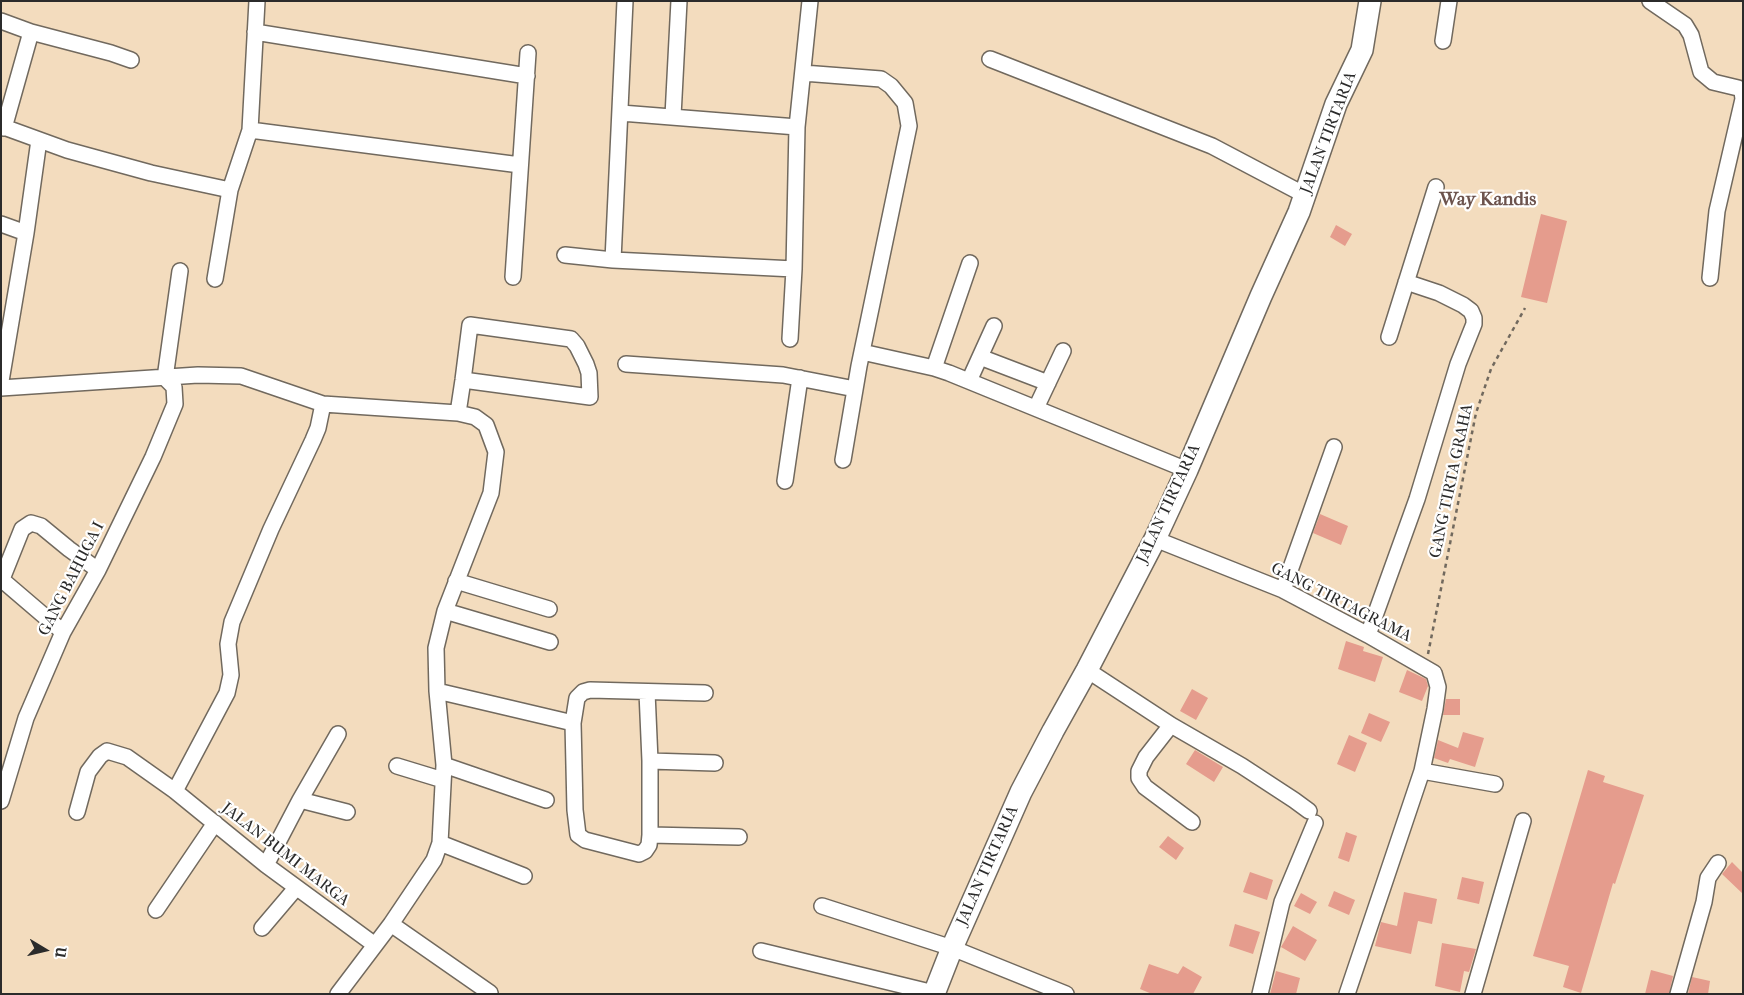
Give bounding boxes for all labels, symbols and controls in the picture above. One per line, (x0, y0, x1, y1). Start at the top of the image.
street label: JALAN TIRTARIA (1297, 69, 1361, 197)
district label: Way Kandis (1440, 189, 1536, 211)
street label: GANG TIRTA GRAHA (1426, 402, 1478, 560)
street label: JALAN TIRTARIA (1133, 441, 1205, 567)
street label: GANG BAHUGA I (35, 519, 109, 639)
street label: GANG TIRTAGRAMA (1267, 559, 1415, 647)
street label: JALAN BUMI MARGA (217, 799, 353, 911)
street label: JALAN TIRTARIA (953, 803, 1023, 929)
north arrow (20, 925, 70, 975)
text: U (51, 946, 70, 959)

